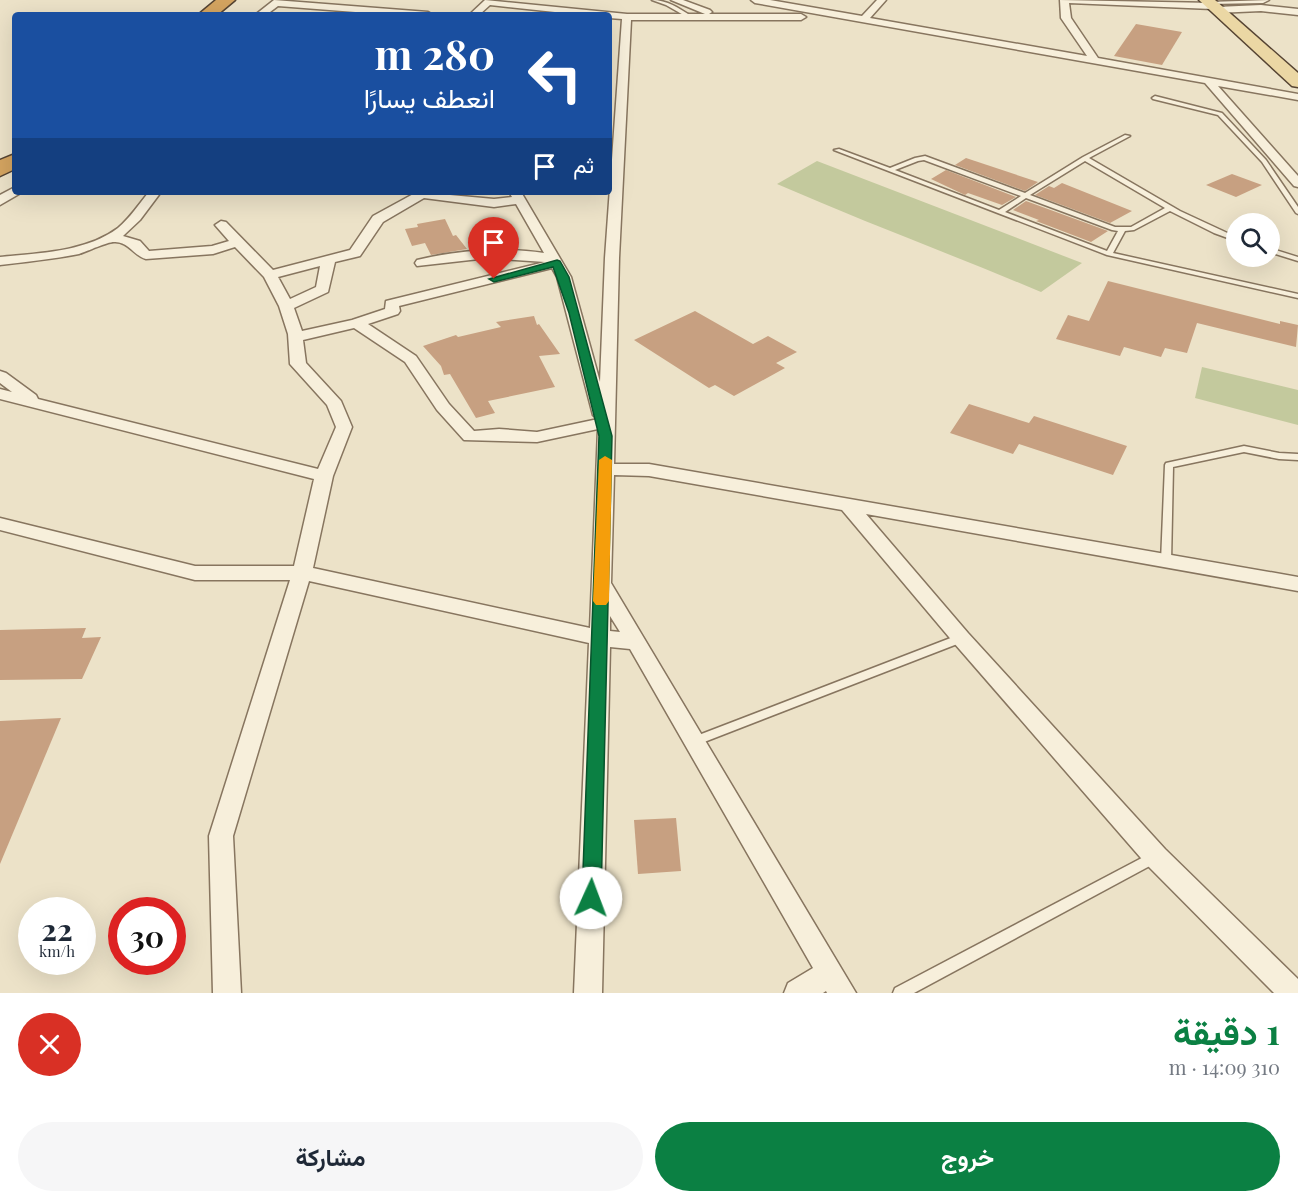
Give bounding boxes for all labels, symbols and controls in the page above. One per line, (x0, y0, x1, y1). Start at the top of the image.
text: 280 m (375, 25, 495, 81)
icon: left (516, 36, 594, 114)
text: انعطف يسارًا (364, 79, 495, 115)
text: ثم (573, 149, 594, 179)
icon: arrive (528, 150, 561, 183)
map controls (1226, 213, 1280, 267)
button: search (1226, 213, 1280, 267)
pin (468, 217, 519, 279)
icon: arrive (477, 226, 510, 259)
position arrow (559, 866, 623, 930)
speed limit sign: 30 (108, 897, 186, 975)
text: 22 (41, 909, 73, 949)
text: km/h (39, 941, 75, 961)
text: 1 دقيقة (1173, 1006, 1280, 1054)
button: close (18, 1013, 81, 1076)
text: 310 m · 14:09 (1169, 1053, 1280, 1080)
button: مشاركة (18, 1122, 643, 1191)
button: خروج (655, 1122, 1280, 1191)

